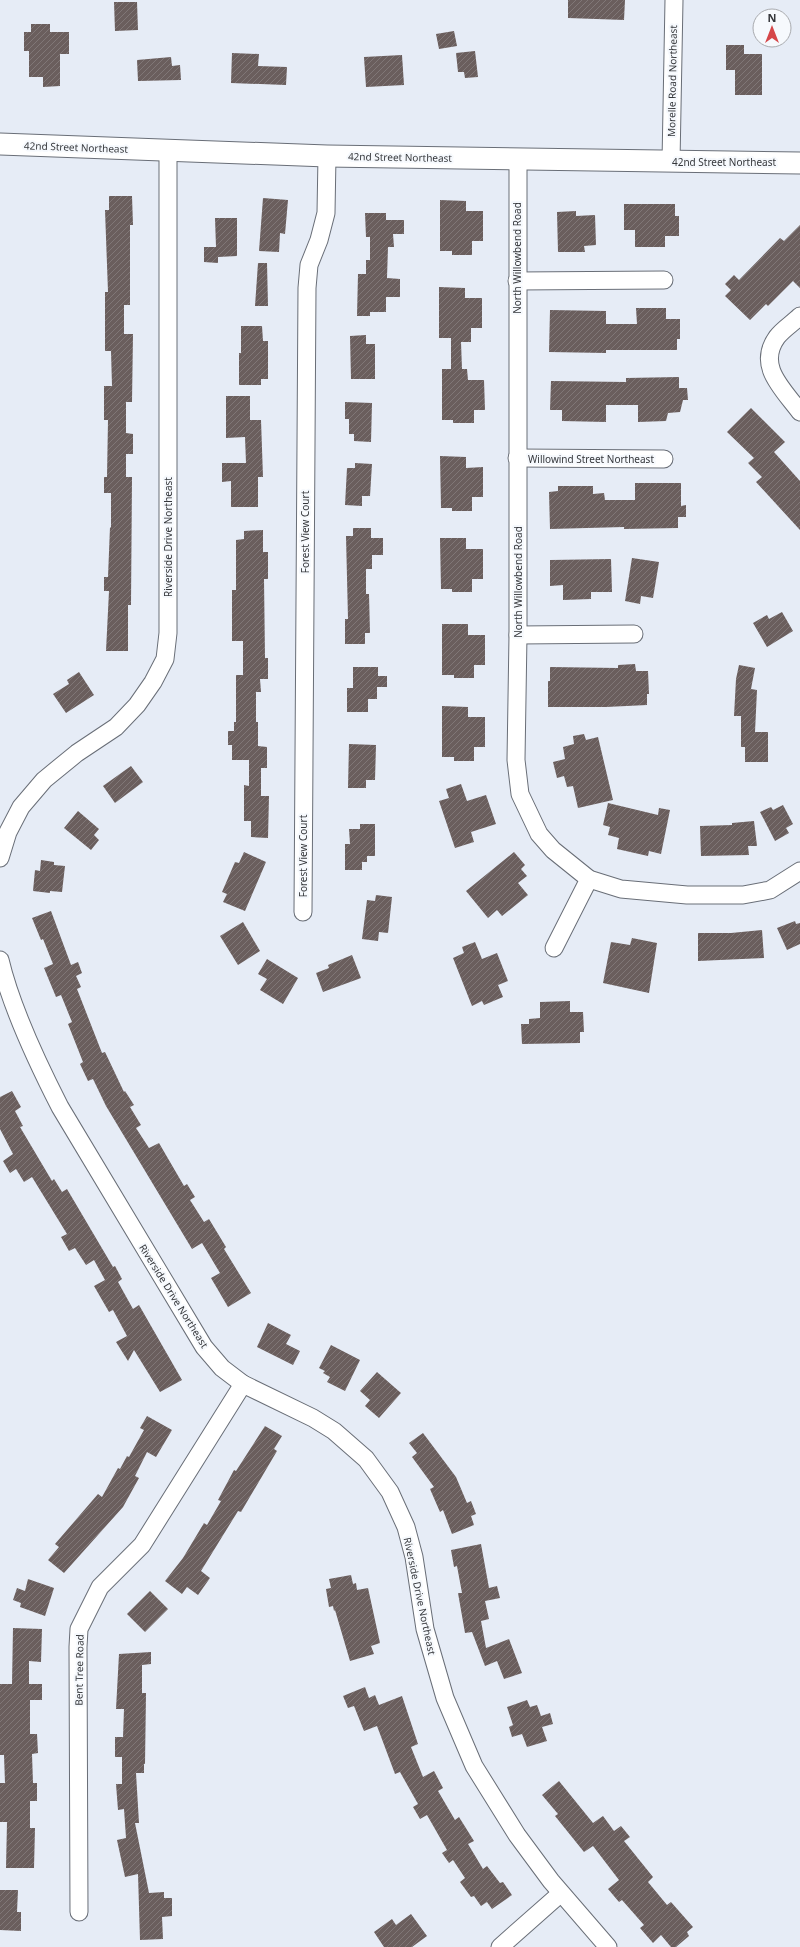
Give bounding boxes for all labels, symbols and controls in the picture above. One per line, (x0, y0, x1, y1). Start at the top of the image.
north arrow (752, 8, 792, 48)
text: N (768, 10, 776, 25)
street label: Morelle Road Northeast (664, 25, 680, 137)
street label: 42nd Street Northeast (24, 138, 129, 156)
street label: 42nd Street Northeast (348, 149, 453, 165)
street label: 42nd Street Northeast (672, 155, 776, 169)
street label: North Willowbend Road (510, 202, 524, 314)
street label: Willowind Street Northeast (528, 452, 654, 466)
street label: Riverside Drive Northeast (161, 477, 175, 597)
street label: Forest View Court (298, 490, 312, 573)
street label: North Willowbend Road (511, 526, 525, 638)
street label: Forest View Court (296, 814, 310, 897)
street label: Riverside Drive Northeast (136, 1241, 212, 1351)
street label: Riverside Drive Northeast (401, 1536, 439, 1657)
street label: Bent Tree Road (71, 1634, 87, 1706)

